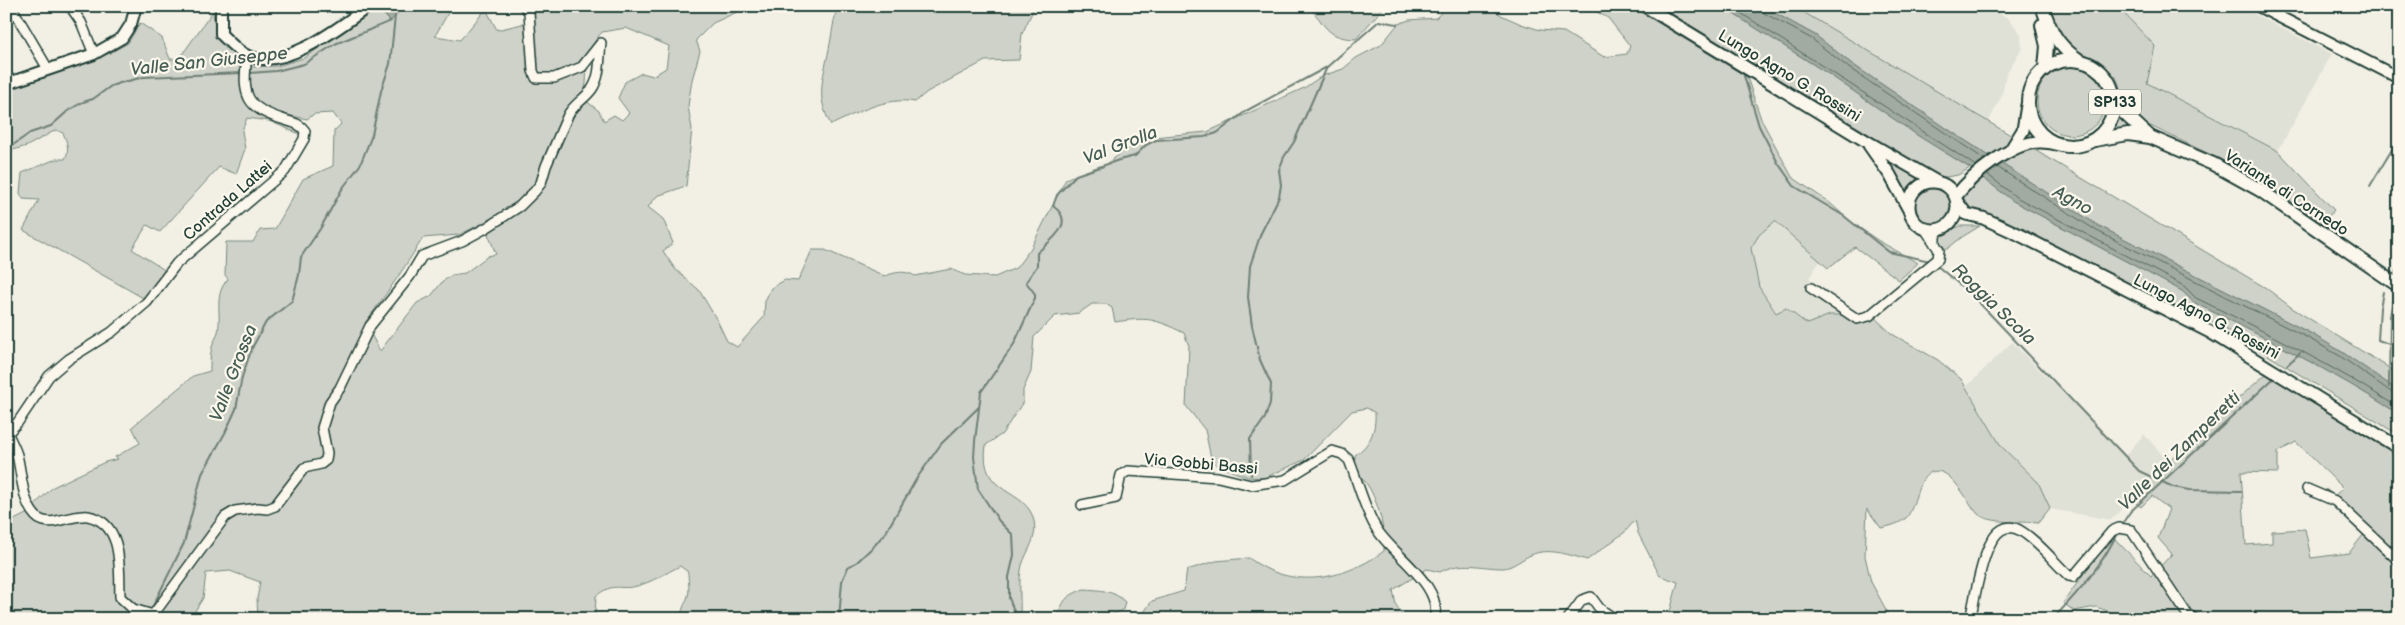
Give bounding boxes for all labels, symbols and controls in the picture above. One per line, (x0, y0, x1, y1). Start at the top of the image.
street label: Lungo Agno G. Rossini (1714, 26, 1864, 126)
water label: Valle San Giuseppe (129, 43, 289, 80)
road number: SP133 (2089, 90, 2141, 114)
water label: Val Grolla (1080, 122, 1160, 169)
street label: Variante di Cornedo (2221, 146, 2352, 240)
street label: Contrada Lattei (180, 157, 276, 245)
water label: Agno (2049, 181, 2096, 220)
water label: Roggia Scola (1947, 259, 2040, 350)
street label: Lungo Agno G. Rossini (2130, 271, 2283, 364)
water label: Valle Grossa (205, 322, 262, 425)
water label: Valle dei Zamperetti (2114, 387, 2246, 515)
street label: Via Gobbi Bassi (1143, 450, 1258, 479)

